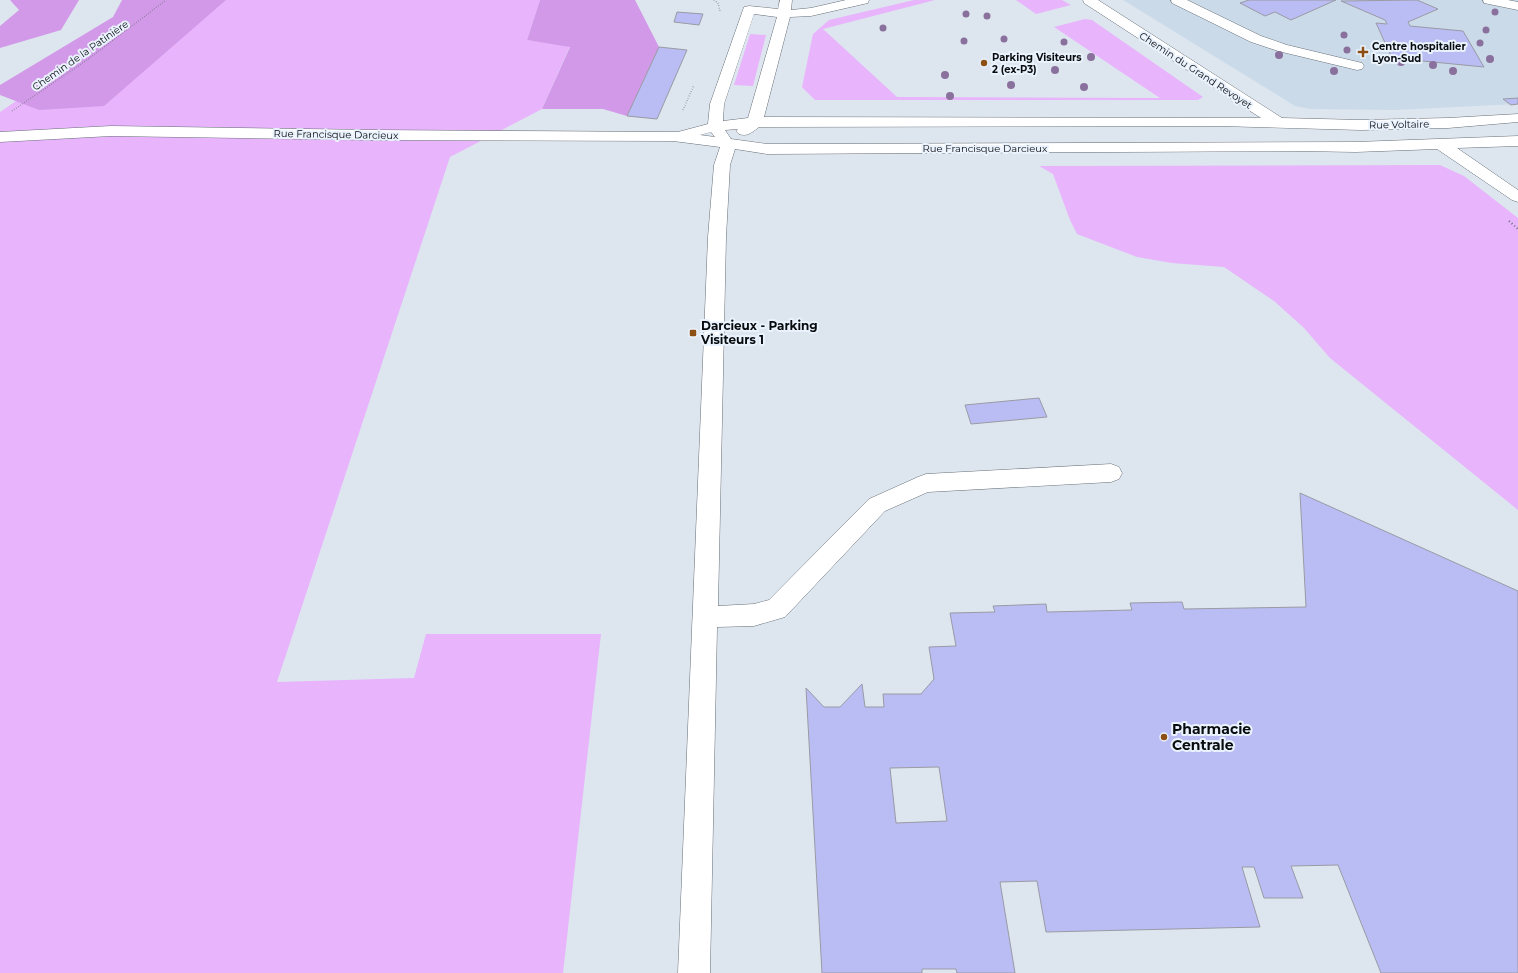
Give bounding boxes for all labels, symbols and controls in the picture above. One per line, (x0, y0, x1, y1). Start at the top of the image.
street label: Chemin de la Patinière (30, 17, 131, 94)
street label: Chemin du Grand Revoyet (1137, 29, 1255, 112)
place label: Centre hospitalier Lyon-Sud (1372, 40, 1466, 65)
marker: Centre hospitalier Lyon-Sud (1357, 46, 1369, 58)
place label: Parking Visiteurs 2 (ex-P3) (992, 51, 1082, 76)
marker: Parking Visiteurs 2 (ex-P3) (979, 58, 989, 68)
street label: Rue Voltaire (1369, 117, 1429, 132)
street label: Rue Francisque Darcieux (273, 127, 399, 142)
street label: Rue Francisque Darcieux (923, 142, 1048, 155)
place label: Darcieux - Parking Visiteurs 1 (700, 318, 818, 347)
marker: Darcieux - Parking Visiteurs 1 (688, 328, 698, 338)
place label: Pharmacie Centrale (1172, 720, 1251, 754)
marker: Pharmacie Centrale (1159, 732, 1169, 742)

